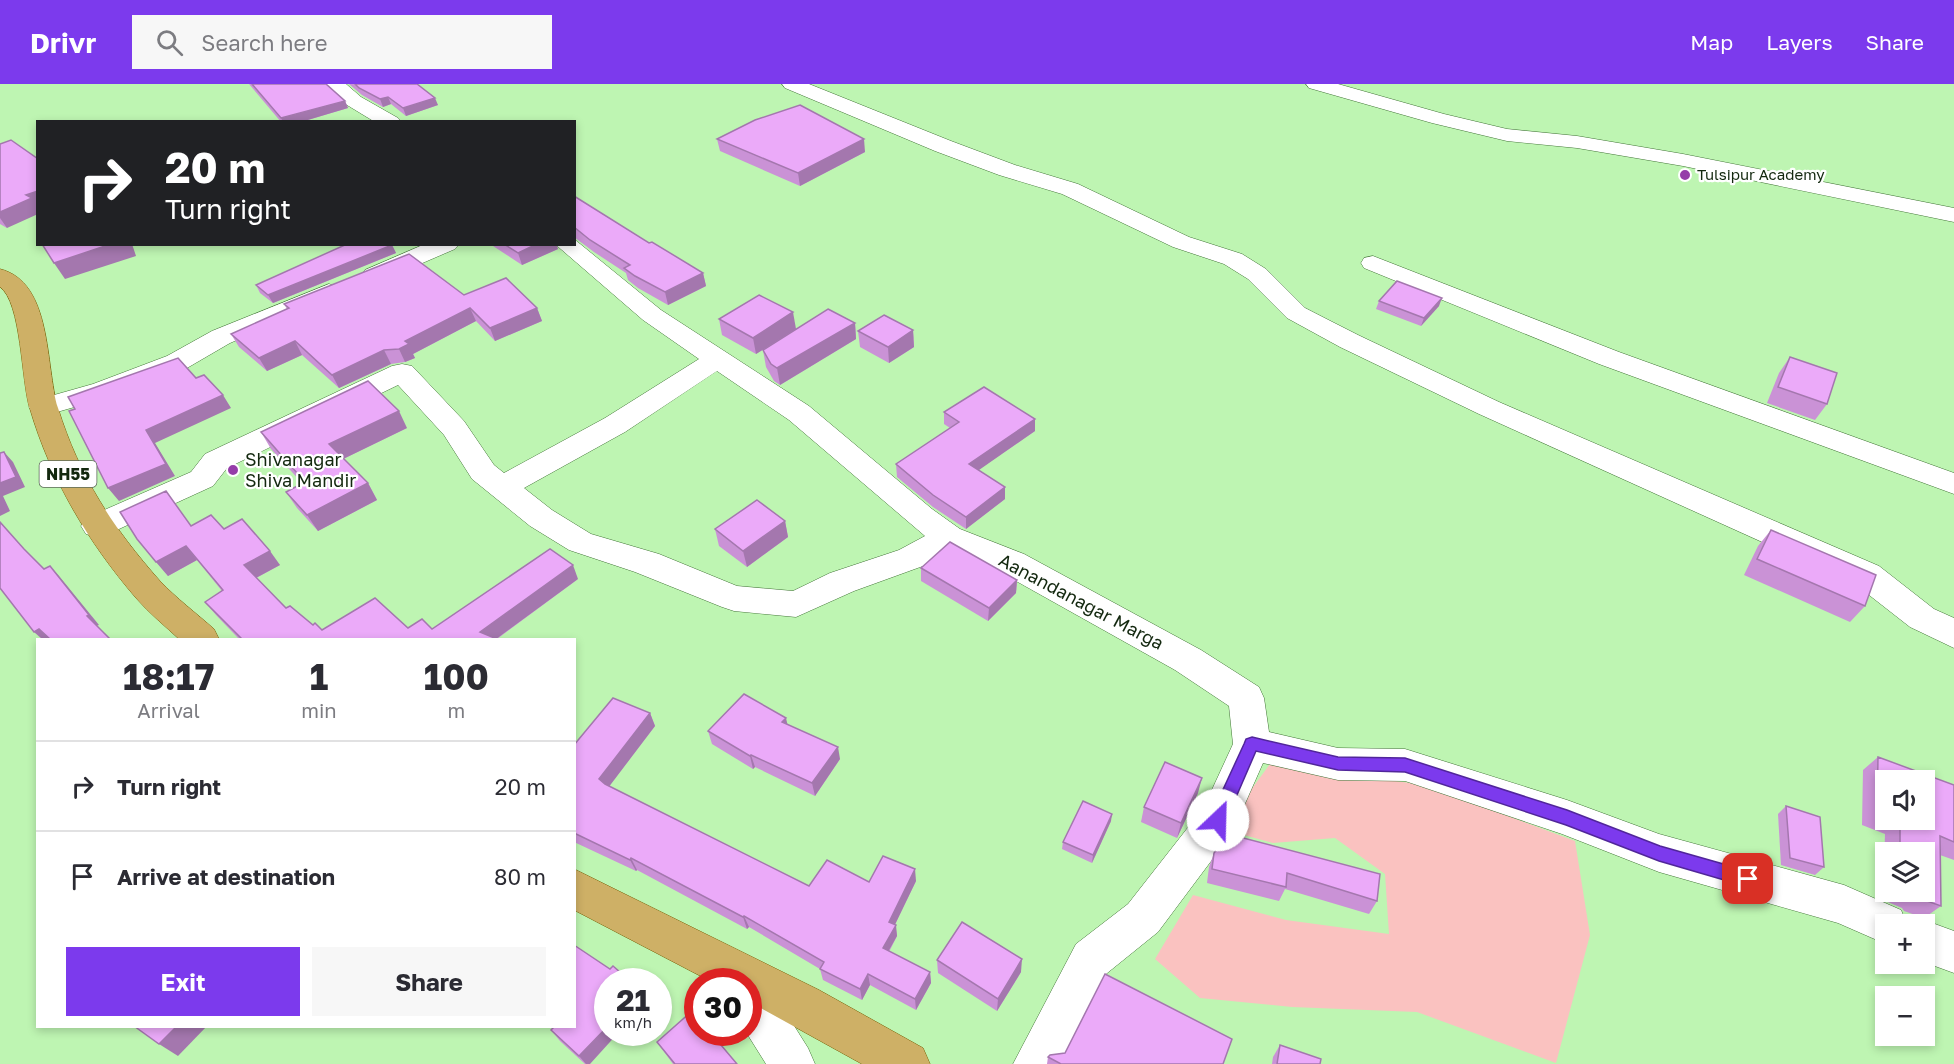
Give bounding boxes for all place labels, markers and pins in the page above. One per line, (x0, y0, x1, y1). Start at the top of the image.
place label: Tulsipur Academy (1697, 165, 1825, 183)
marker: Tulsipur Academy (1678, 168, 1692, 182)
place label: Shivanagar Shiva Mandir (245, 448, 356, 491)
marker: Shivanagar Shiva Mandir (226, 463, 240, 477)
pin (1722, 853, 1773, 904)

